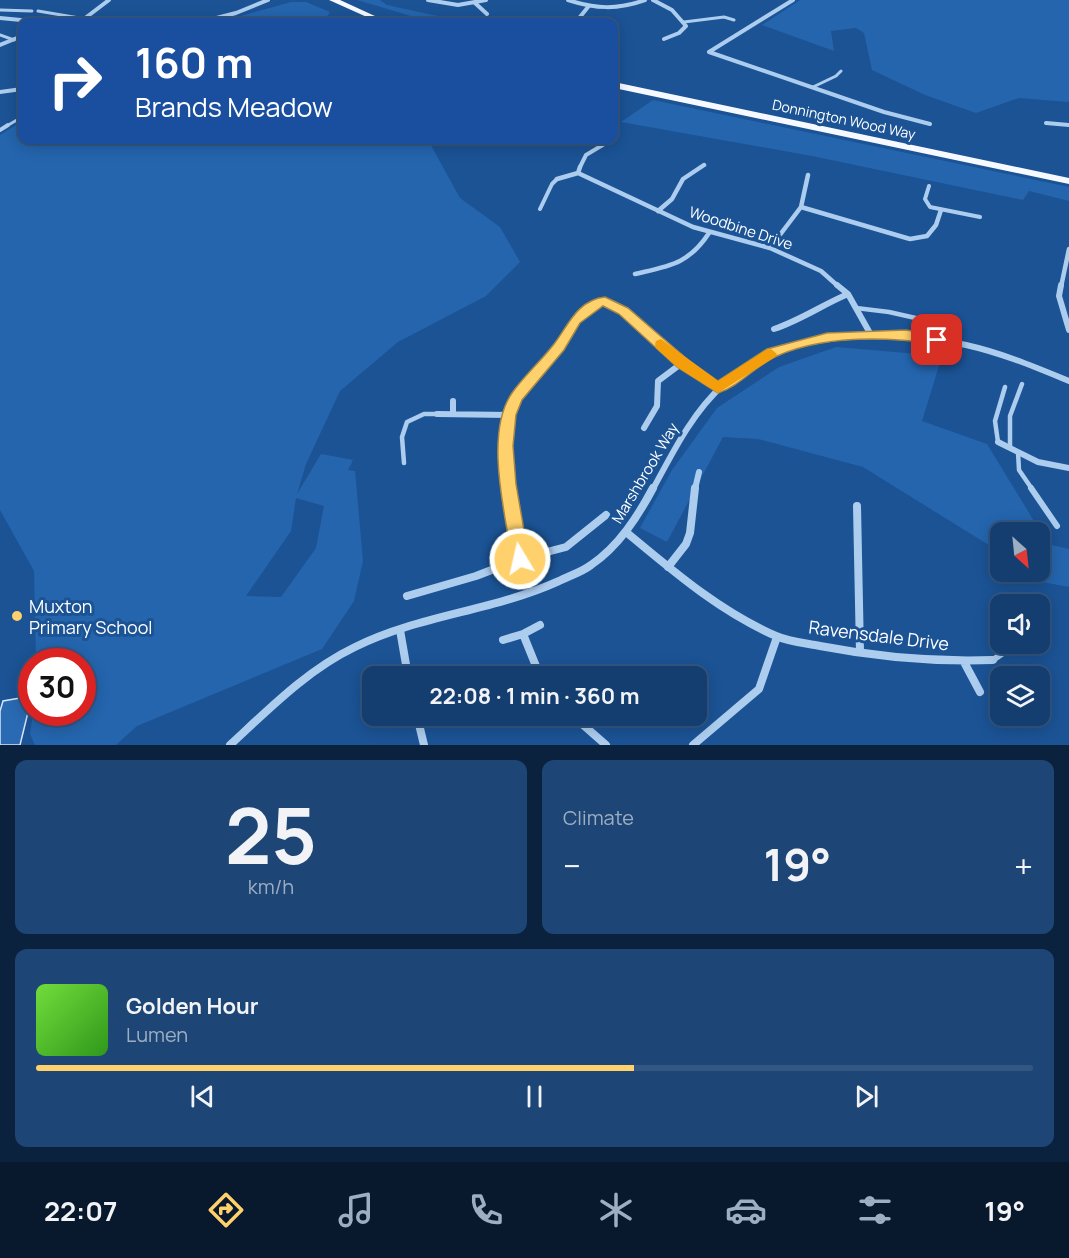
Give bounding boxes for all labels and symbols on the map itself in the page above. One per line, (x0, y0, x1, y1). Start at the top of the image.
street label: Donnington Wood Way (771, 95, 918, 144)
street label: Woodbine Drive (686, 201, 796, 255)
pin (911, 314, 962, 365)
street label: Marshbrook Way (607, 419, 683, 527)
north arrow (990, 522, 1050, 582)
position arrow (488, 527, 552, 591)
place label: Muxton Primary School (29, 594, 153, 639)
marker: Muxton Primary School (10, 609, 24, 623)
street label: Ravensdale Drive (807, 614, 951, 656)
speed limit sign: 30 (18, 648, 96, 726)

